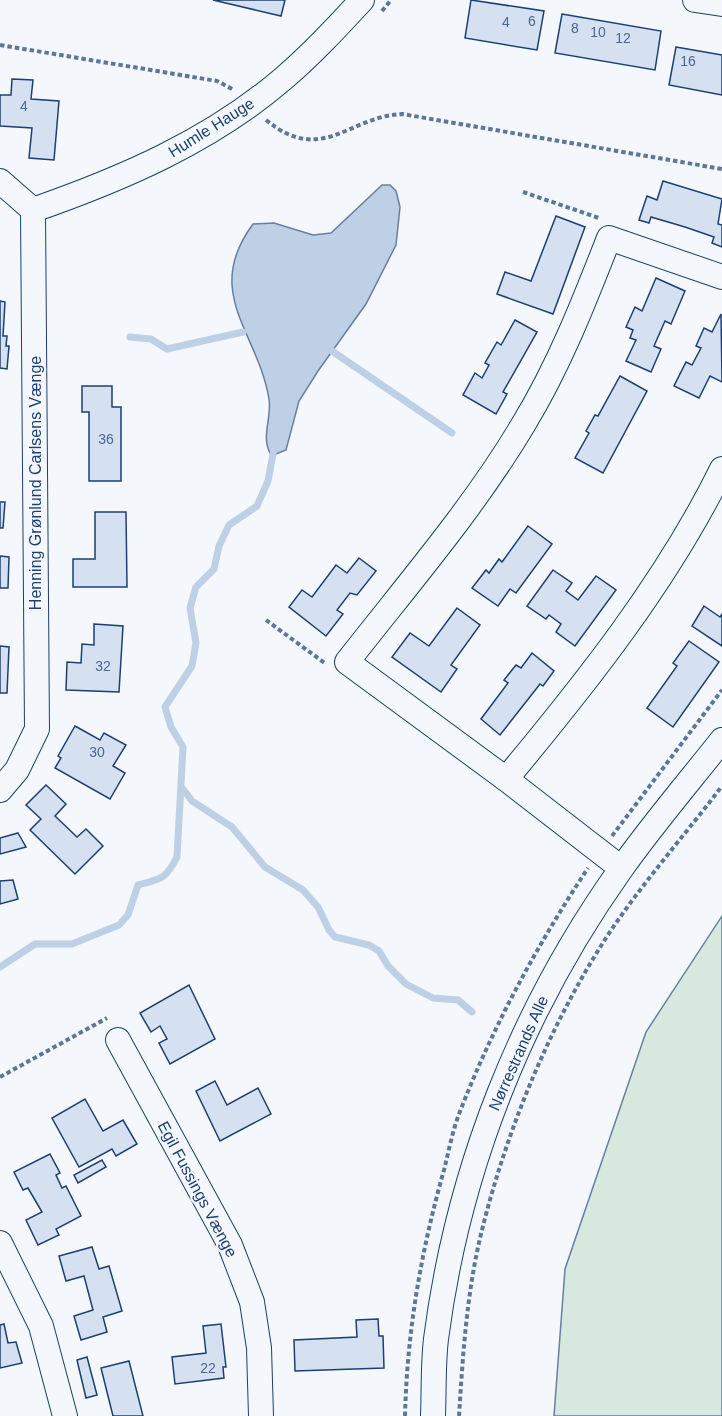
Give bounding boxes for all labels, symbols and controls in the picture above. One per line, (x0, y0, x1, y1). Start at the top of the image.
house number: 6 (528, 13, 536, 29)
house number: 4 (502, 14, 510, 30)
house number: 8 (571, 20, 579, 36)
house number: 10 (590, 24, 606, 40)
house number: 12 (615, 30, 631, 46)
house number: 16 (680, 53, 696, 69)
street label: Humle Hauge (165, 94, 257, 161)
house number: 4 (20, 98, 28, 114)
street label: Henning Grønlund Carlsens Vænge (27, 356, 44, 610)
house number: 36 (98, 431, 114, 447)
house number: 32 (95, 658, 111, 674)
house number: 30 (89, 744, 105, 760)
street label: Nørrestrands Alle (486, 993, 551, 1113)
street label: Egil Fussings Vænge (155, 1118, 241, 1260)
house number: 22 (200, 1360, 216, 1376)

